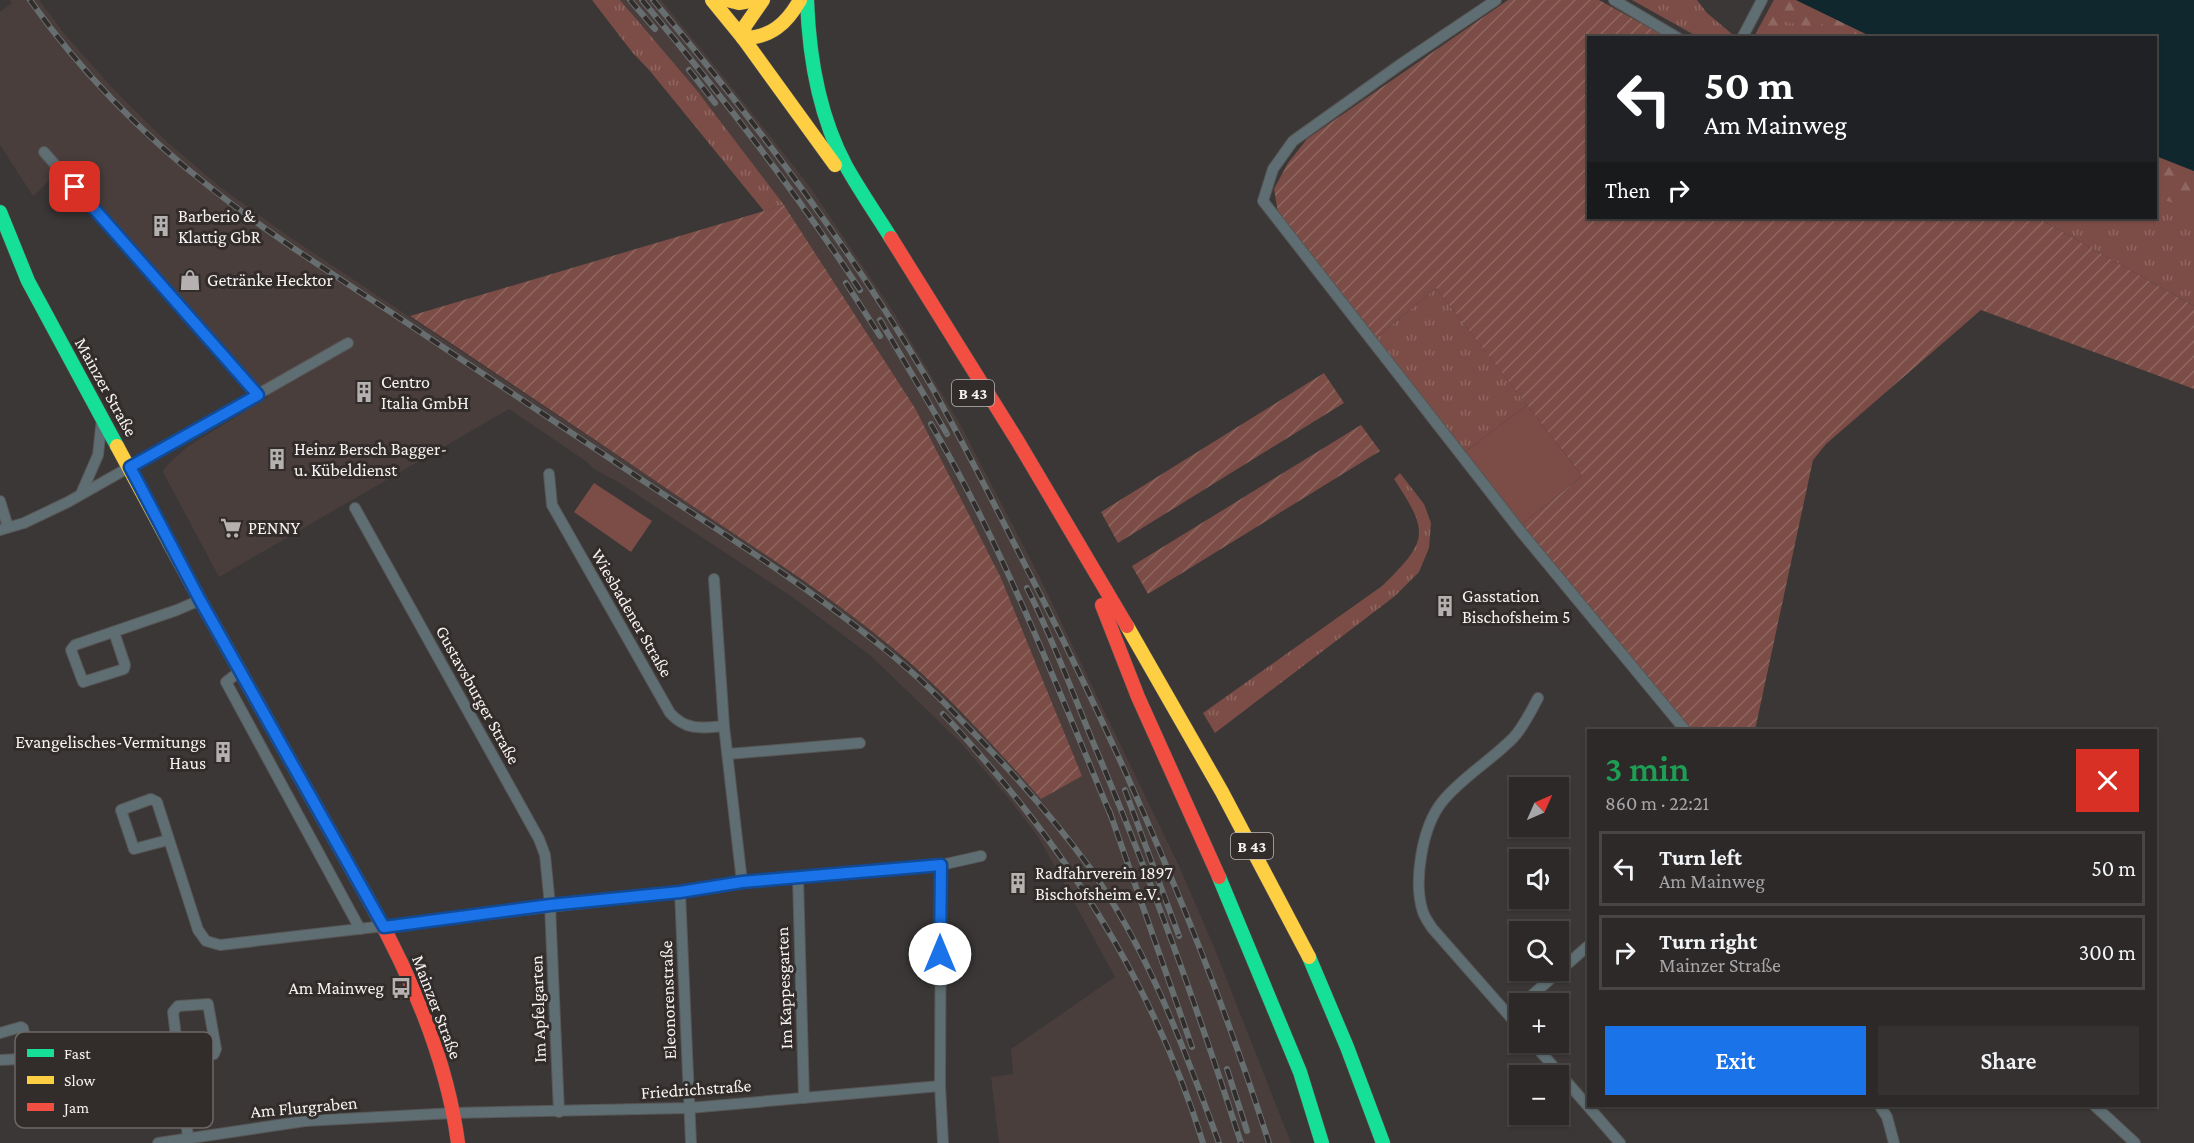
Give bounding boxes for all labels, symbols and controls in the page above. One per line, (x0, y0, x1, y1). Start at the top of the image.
icon: left (1605, 60, 1683, 138)
text: 50 m (1704, 61, 1794, 108)
text: Am Mainweg (1704, 110, 1847, 140)
pin (49, 161, 100, 212)
icon: arrive (58, 170, 91, 203)
icon: right (1662, 174, 1695, 207)
text: Then (1605, 178, 1650, 203)
place label: Barberio & Klattig GbR (178, 206, 262, 247)
building icon: Barberio & Klattig GbR (149, 214, 173, 238)
shop icon: Getränke Hecktor (178, 268, 202, 292)
place label: Getränke Hecktor (207, 270, 334, 290)
street label: Mainzer Straße (71, 334, 141, 440)
place label: Centro Italia GmbH (381, 372, 469, 413)
building icon: Centro Italia GmbH (352, 380, 376, 404)
road number: B 43 (952, 380, 994, 406)
place label: Heinz Bersch Bagger- u. Kübeldienst (294, 439, 447, 480)
building icon: Heinz Bersch Bagger- u. Kübeldienst (265, 447, 289, 471)
supermarket icon: PENNY (219, 516, 243, 540)
place label: PENNY (248, 518, 300, 538)
street label: Wiesbadener Straße (587, 545, 677, 681)
place label: Gasstation Bischofsheim 5 (1462, 586, 1571, 627)
building icon: Gasstation Bischofsheim 5 (1433, 594, 1457, 618)
street label: Gustavsburger Straße (432, 622, 524, 768)
place label: Evangelisches-Vermitungs Haus (15, 732, 206, 773)
building icon: Evangelisches-Vermitungs Haus (211, 740, 235, 764)
text: 3 min (1605, 749, 1689, 789)
button: close (2076, 749, 2139, 812)
north arrow (1509, 777, 1569, 837)
map controls (1509, 777, 1569, 1125)
text: 860 m · 22:21 (1605, 792, 1709, 814)
road number: B 43 (1231, 833, 1273, 859)
text: Turn left (1659, 845, 1742, 870)
button: sound (1509, 849, 1569, 909)
icon: left (1608, 852, 1641, 885)
text: 50 m (2091, 856, 2136, 881)
place label: Radfahrverein 1897 Bischofsheim e.V. (1035, 863, 1173, 904)
text: Am Mainweg (1659, 870, 1765, 892)
building icon: Radfahrverein 1897 Bischofsheim e.V. (1006, 871, 1030, 895)
button: search (1509, 921, 1569, 981)
position arrow (908, 922, 972, 986)
street label: Im Kappesgarten (772, 926, 796, 1050)
text: Turn right (1659, 929, 1757, 954)
icon: right (1608, 936, 1641, 969)
street label: Eleonorenstraße (656, 940, 680, 1060)
text: 300 m (2079, 940, 2136, 965)
street label: Mainzer Straße (408, 952, 466, 1062)
text: Mainzer Straße (1659, 954, 1781, 976)
street label: Im Apfelgarten (526, 955, 550, 1063)
bus stop icon: Am Mainweg (389, 976, 413, 1000)
place label: Am Mainweg (289, 978, 384, 998)
button: + (1509, 993, 1569, 1053)
button: Exit (1605, 1026, 1866, 1095)
button: Share (1878, 1026, 2139, 1095)
legend (15, 1032, 213, 1128)
text: Fast (64, 1045, 91, 1062)
button: − (1509, 1065, 1569, 1125)
text: Slow (64, 1072, 96, 1089)
street label: Friedrichstraße (640, 1075, 752, 1103)
street label: Am Flurgraben (250, 1092, 359, 1122)
text: Jam (62, 1099, 89, 1117)

